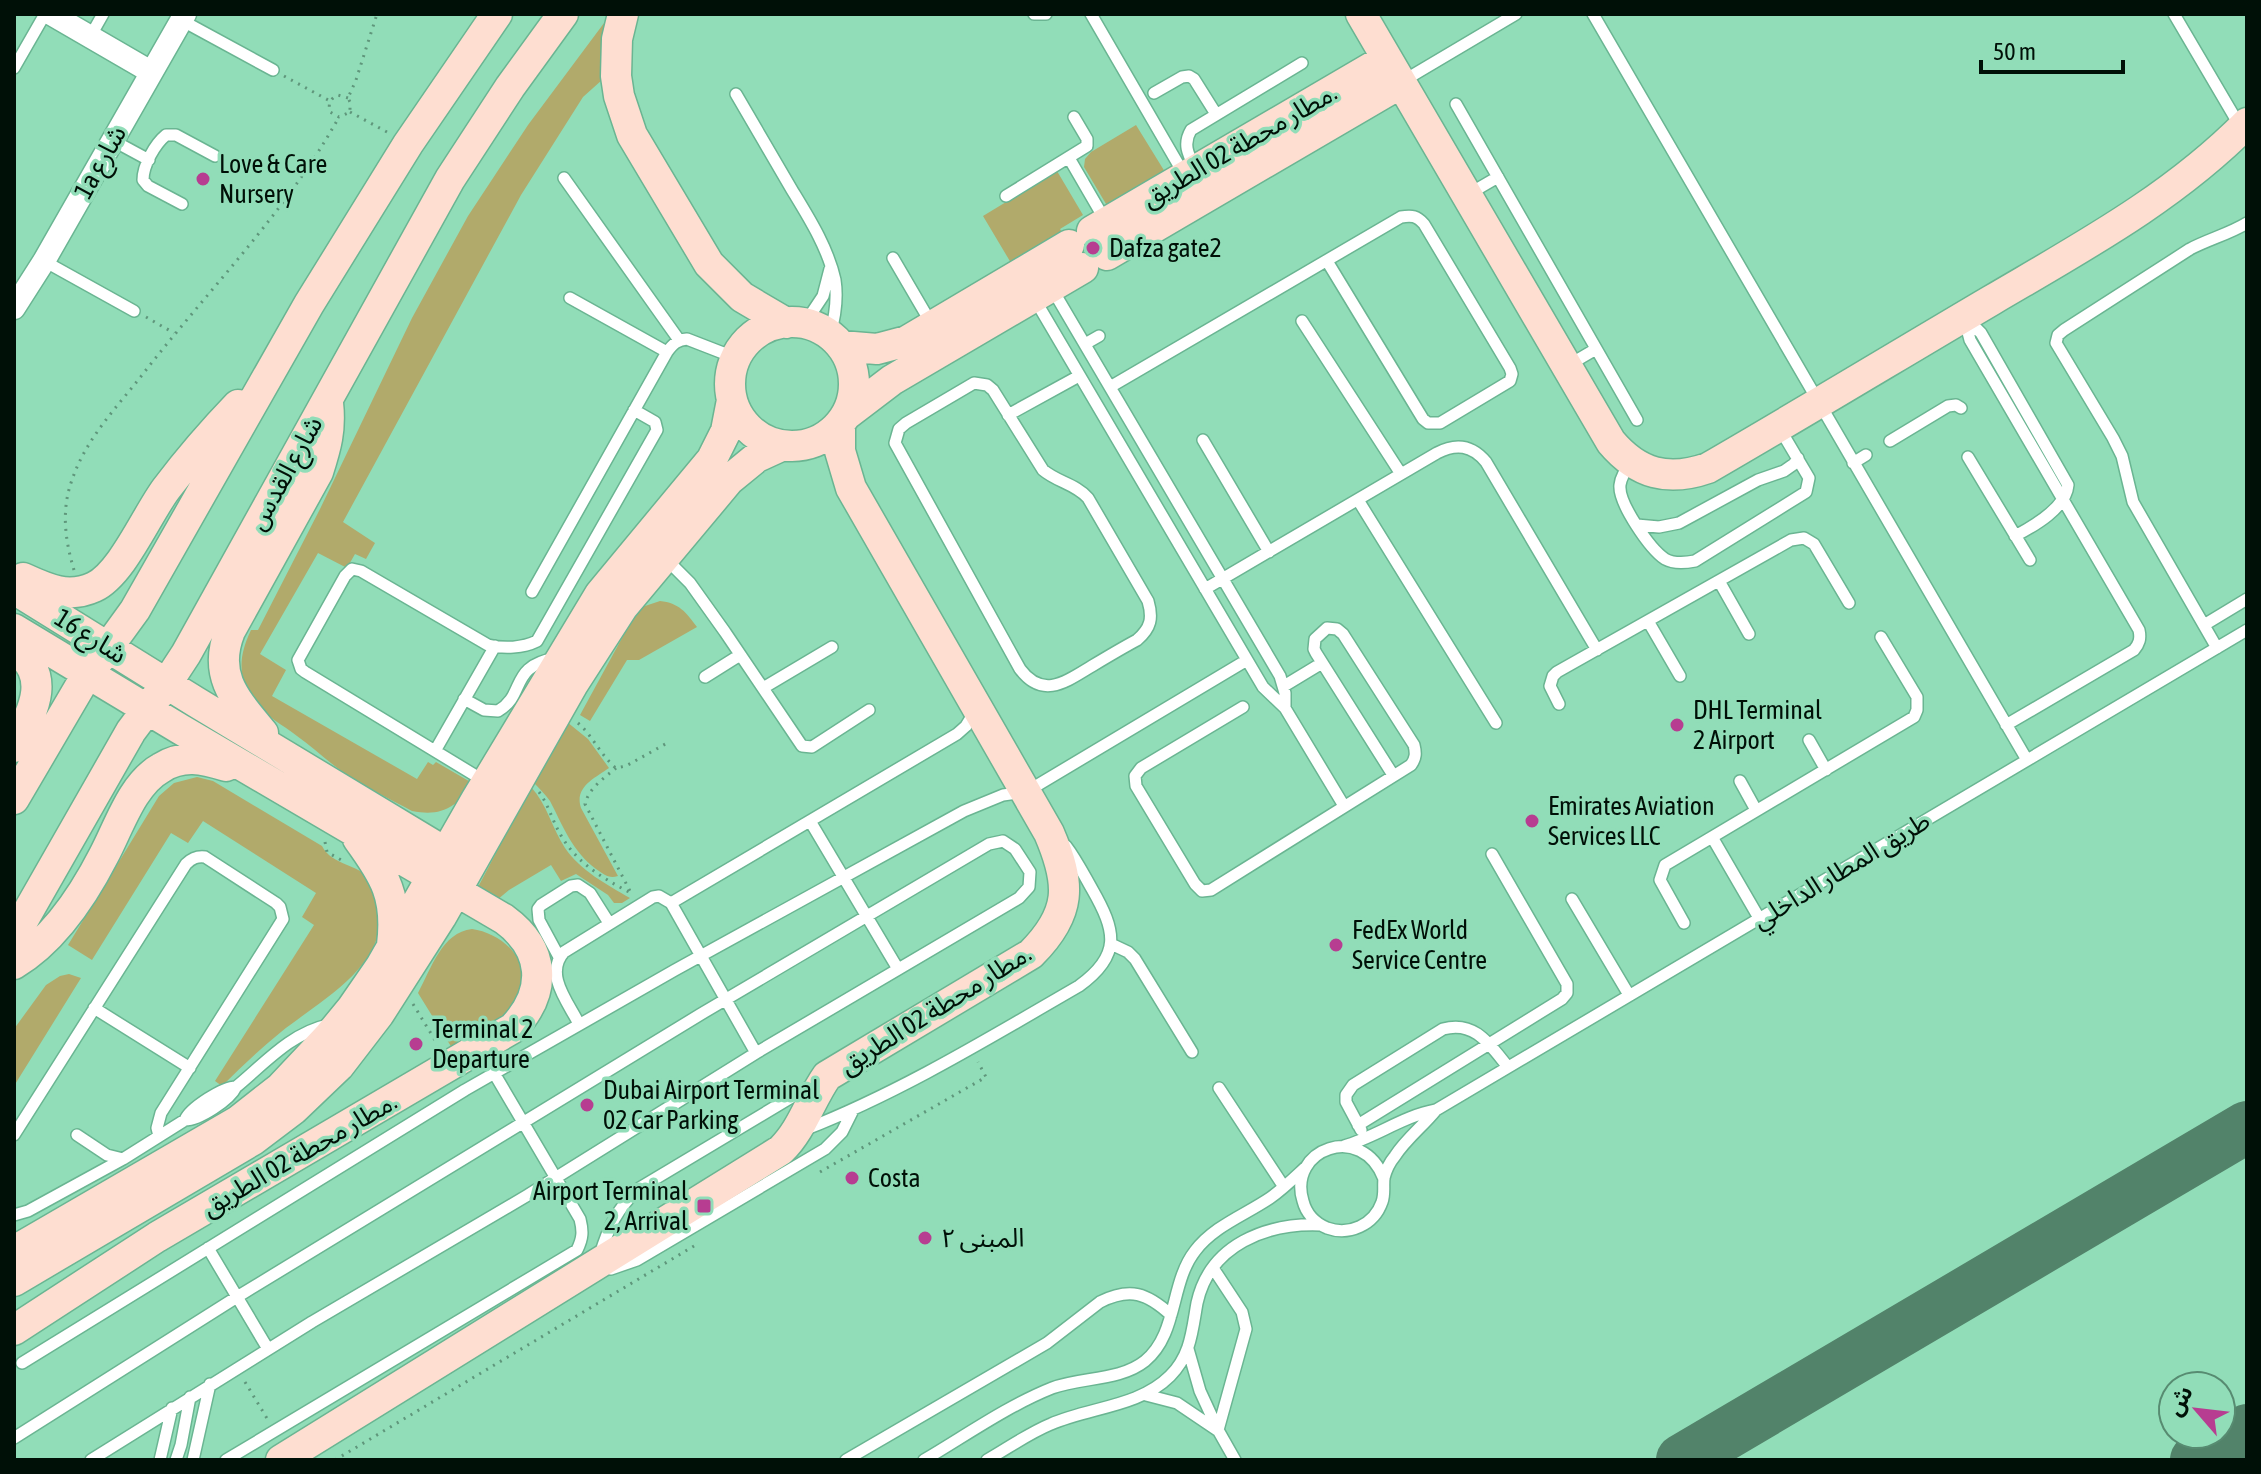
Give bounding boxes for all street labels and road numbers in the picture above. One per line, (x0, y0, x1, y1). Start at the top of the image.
street label: مطار محطة 02 الطريق. (1136, 77, 1342, 214)
street label: 1a شارع (68, 120, 136, 206)
street label: شارع القدس (242, 411, 332, 537)
street label: شارع 16 (48, 602, 132, 673)
street label: طريق المطار الداخلي (1747, 805, 1938, 939)
street label: مطار محطة 02 الطريق. (834, 938, 1037, 1081)
street label: مطار محطة 02 الطريق. (196, 1086, 402, 1223)

